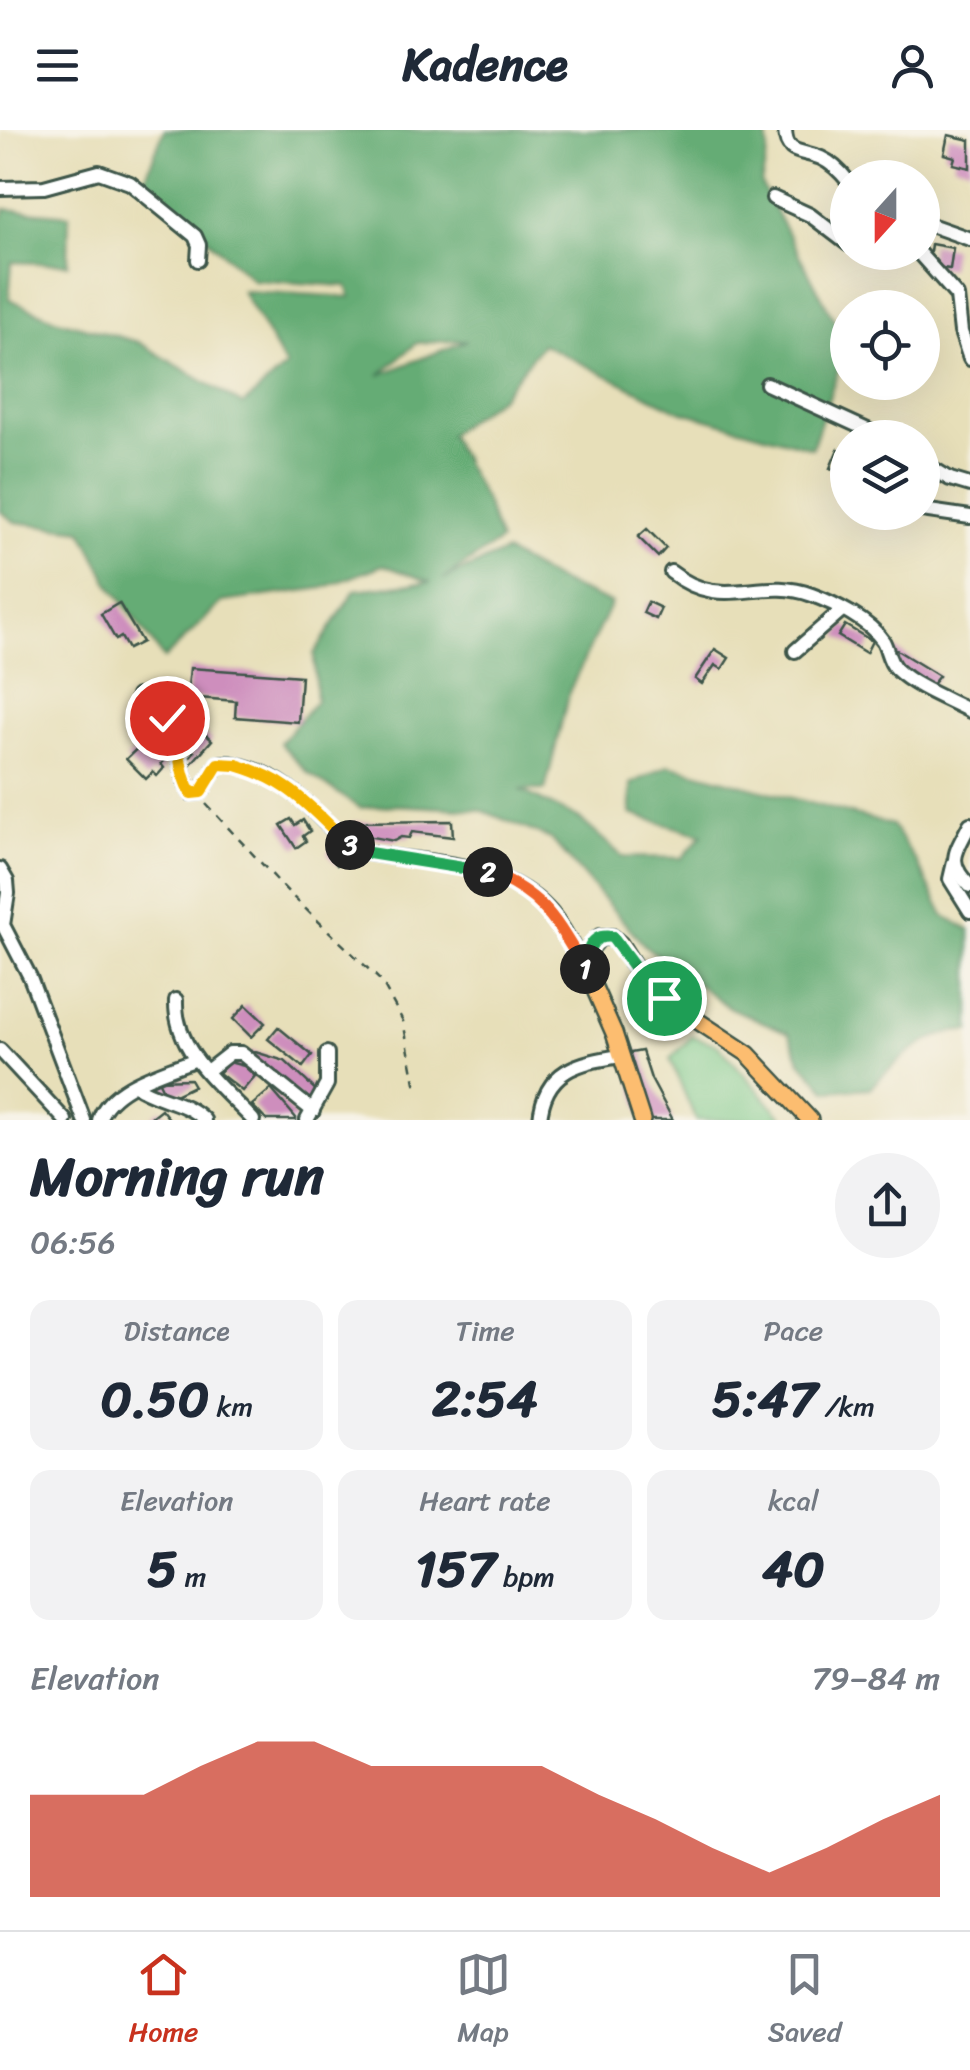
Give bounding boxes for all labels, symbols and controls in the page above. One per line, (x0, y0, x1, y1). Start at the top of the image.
text: Kadence (402, 25, 568, 105)
icon: menu (30, 38, 85, 93)
icon: person (885, 38, 940, 93)
north arrow (830, 160, 940, 270)
map controls (830, 160, 940, 530)
button: locate (830, 290, 940, 400)
button: layers (830, 420, 940, 530)
pin (125, 676, 210, 761)
icon: check (140, 691, 195, 746)
pin: 3 (325, 820, 375, 870)
text: 3 (342, 820, 358, 869)
pin: 2 (463, 847, 513, 897)
text: 2 (480, 847, 496, 896)
pin: 1 (560, 944, 610, 994)
text: 1 (579, 944, 591, 993)
pin (622, 956, 707, 1041)
icon: arrive (637, 971, 692, 1026)
text: Morning run (30, 1128, 324, 1225)
button: share (835, 1153, 940, 1258)
text: 06:56 (30, 1214, 116, 1271)
text: Distance (124, 1306, 230, 1355)
text: Time (455, 1306, 515, 1355)
text: Pace (764, 1306, 823, 1355)
text: 0.50 (100, 1355, 209, 1444)
text: 2:54 (432, 1355, 538, 1444)
text: 5:47 (712, 1355, 817, 1444)
text: km (209, 1382, 253, 1431)
text: /km (817, 1382, 875, 1431)
text: Elevation (120, 1476, 233, 1525)
text: Heart rate (419, 1476, 551, 1525)
text: kcal (768, 1476, 819, 1525)
text: 5 (147, 1525, 178, 1614)
text: 157 (415, 1525, 496, 1614)
text: 40 (762, 1525, 825, 1614)
text: m (178, 1552, 206, 1601)
text: bpm (496, 1552, 555, 1601)
text: Elevation (30, 1650, 160, 1707)
text: 79–84 m (812, 1650, 940, 1707)
tab: Home (129, 1947, 198, 2056)
tab: Map (456, 1947, 511, 2056)
tab: Saved (768, 1947, 841, 2056)

